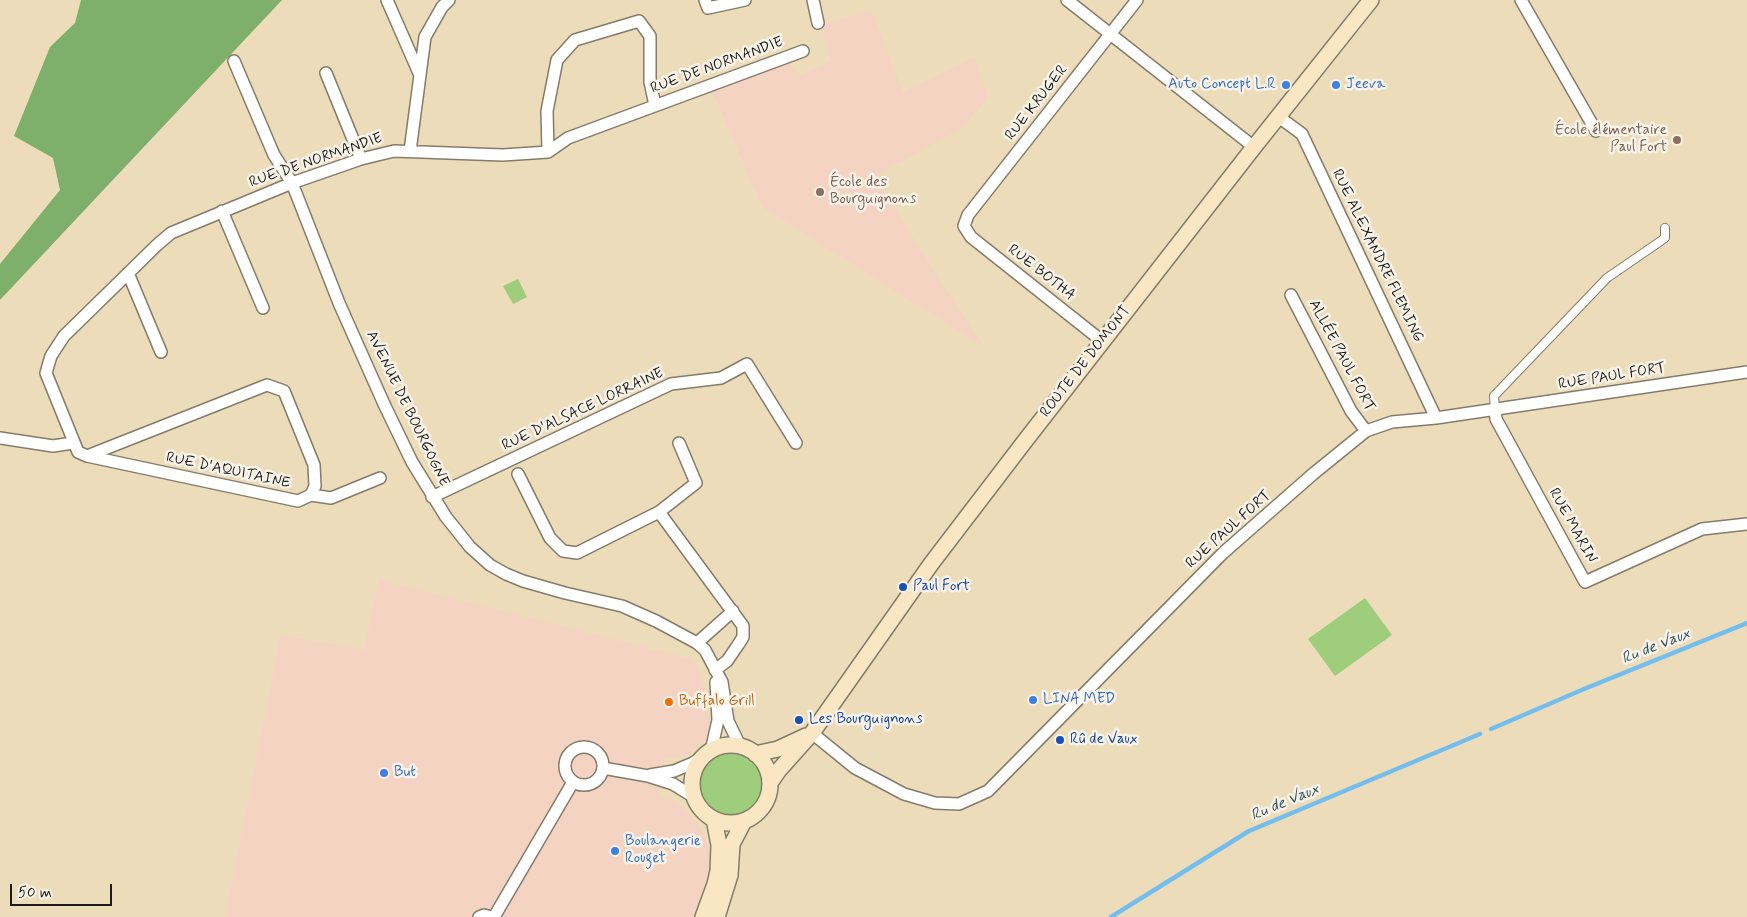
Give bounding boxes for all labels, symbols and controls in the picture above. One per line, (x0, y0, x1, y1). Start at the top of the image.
street label: RUE DE NORMANDIE (648, 34, 786, 98)
street label: RUE KRUGER (1002, 62, 1072, 144)
place label: Auto Concept L.R (1168, 76, 1276, 94)
place label: Jeeva (1346, 76, 1385, 94)
marker: Auto Concept L.R (1280, 79, 1292, 91)
marker: Jeeva (1330, 79, 1342, 91)
place label: École élémentaire Paul Fort (1555, 122, 1667, 157)
street label: RUE DE NORMANDIE (247, 130, 385, 192)
marker: École élémentaire Paul Fort (1671, 134, 1683, 146)
street label: RUE ALEXANDRE FLEMING (1327, 167, 1427, 345)
place label: École des Bourguignons (830, 174, 916, 209)
marker: École des Bourguignons (814, 186, 826, 198)
street label: RUE BOTHA (1004, 241, 1078, 305)
street label: ALLÉE PAUL FORT (1304, 297, 1378, 415)
street label: ROUTE DE DOMONT (1037, 303, 1135, 421)
street label: AVENUE DE BOURGOGNE (361, 328, 453, 490)
street label: RUE PAUL FORT (1557, 360, 1667, 394)
street label: RUE D'ALSACE LORRAINE (499, 365, 667, 455)
street label: RUE D'AQUITAINE (164, 449, 292, 493)
street label: RUE MARIN (1544, 485, 1600, 567)
street label: RUE PAUL FORT (1183, 487, 1275, 573)
place label: Paul Fort (913, 578, 970, 596)
marker: Paul Fort (897, 581, 909, 593)
water label: Ru de Vaux (1619, 625, 1693, 669)
place label: LINA MED (1043, 691, 1115, 709)
place label: Buffalo Grill (679, 693, 755, 711)
marker: LINA MED (1027, 694, 1039, 706)
marker: Buffalo Grill (663, 696, 675, 708)
place label: Les Bourguignons (809, 711, 923, 729)
marker: Les Bourguignons (793, 714, 805, 726)
place label: Rû de Vaux (1070, 731, 1137, 749)
marker: Rû de Vaux (1054, 734, 1066, 746)
place label: But (394, 764, 416, 782)
marker: But (378, 767, 390, 779)
water label: Ru de Vaux (1248, 780, 1322, 826)
place label: Boulangerie Rouget (625, 833, 701, 868)
marker: Boulangerie Rouget (609, 845, 621, 857)
scale bar (12, 874, 115, 906)
text: 50 m (18, 883, 52, 903)

